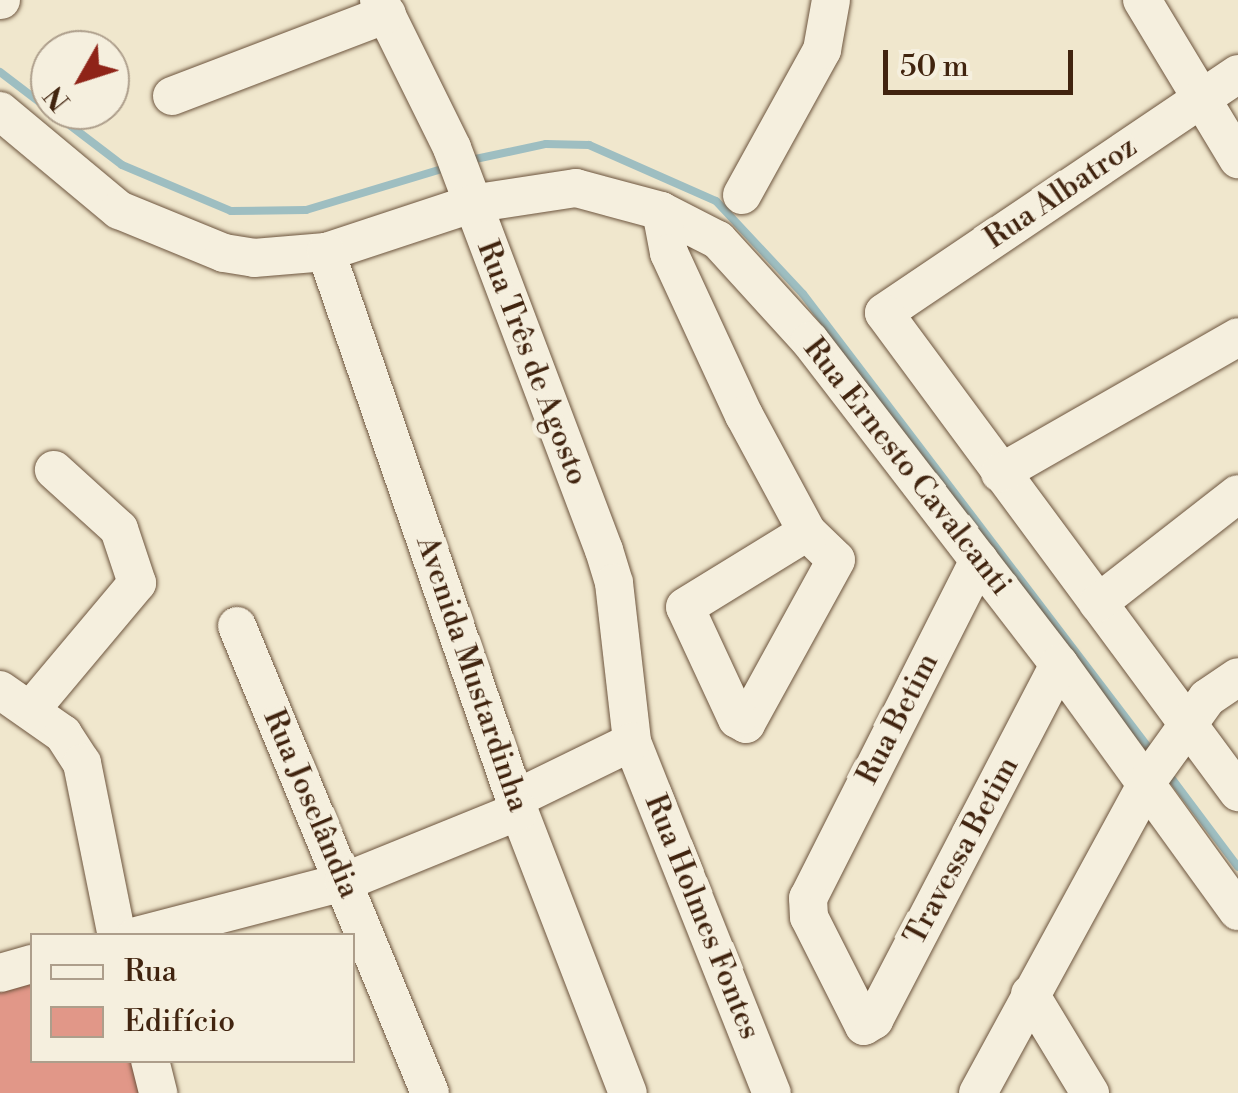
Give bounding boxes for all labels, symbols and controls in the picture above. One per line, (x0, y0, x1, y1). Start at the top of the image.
north arrow (30, 30, 130, 130)
scale bar (888, 30, 1078, 92)
text: 50 m (900, 48, 969, 86)
text: N (37, 78, 78, 118)
street label: Rua Albatroz (978, 129, 1144, 257)
street label: Rua Três de Agosto (469, 236, 595, 490)
street label: Rua Ernesto Cavalcanti (795, 331, 1019, 603)
street label: Avenida Mustardinha (408, 532, 536, 816)
street label: Rua Betim (850, 647, 946, 791)
street label: Rua Joselândia (255, 704, 367, 904)
street label: Travessa Betim (897, 751, 1027, 951)
street label: Rua Holmes Fontes (636, 789, 768, 1045)
legend (30, 933, 355, 1063)
text: Rua (124, 953, 177, 991)
text: Edifício (124, 1003, 235, 1041)

